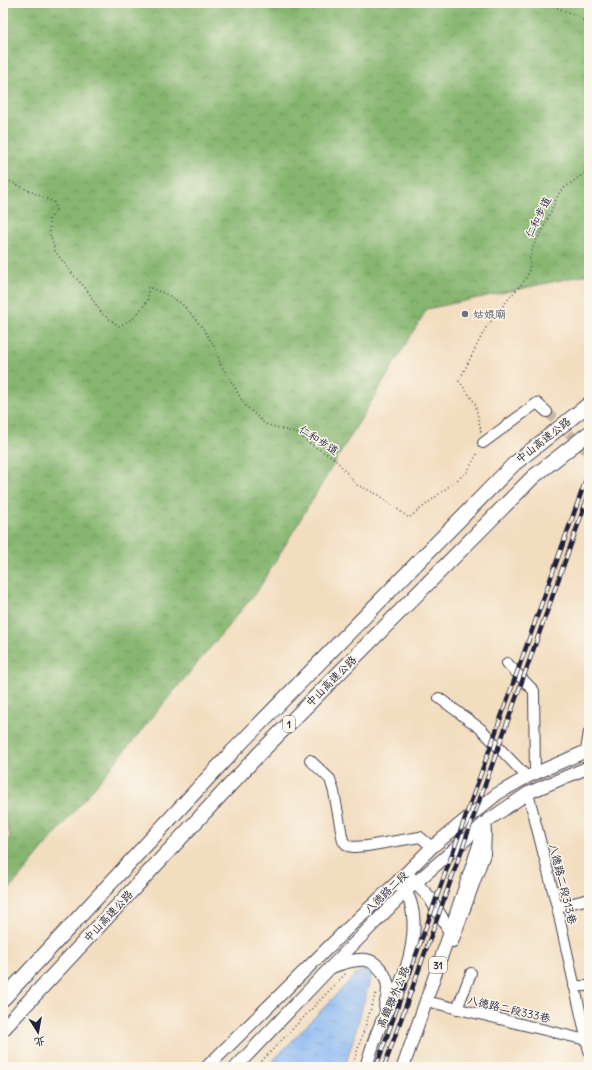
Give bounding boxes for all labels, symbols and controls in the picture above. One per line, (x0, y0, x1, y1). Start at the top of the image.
street label: 仁和步道 (522, 194, 554, 240)
place label: 姑娘廟 (473, 307, 506, 321)
marker: 姑娘廟 (460, 309, 470, 319)
street label: 中山高速公路 (513, 414, 573, 466)
street label: 仁和步道 (297, 422, 341, 458)
street label: 中山高速公路 (303, 653, 359, 709)
road number: 1 (283, 716, 295, 732)
street label: 八德路二段313巷 (546, 842, 580, 926)
street label: 八德路二段 (361, 868, 411, 916)
street label: 中山高速公路 (80, 887, 136, 945)
road number: 31 (429, 957, 447, 973)
street label: 高鐵聯外公路 (374, 964, 412, 1030)
street label: 八德路二段333巷 (466, 993, 552, 1025)
north arrow (18, 1012, 58, 1052)
text: 北 (33, 1034, 47, 1050)

